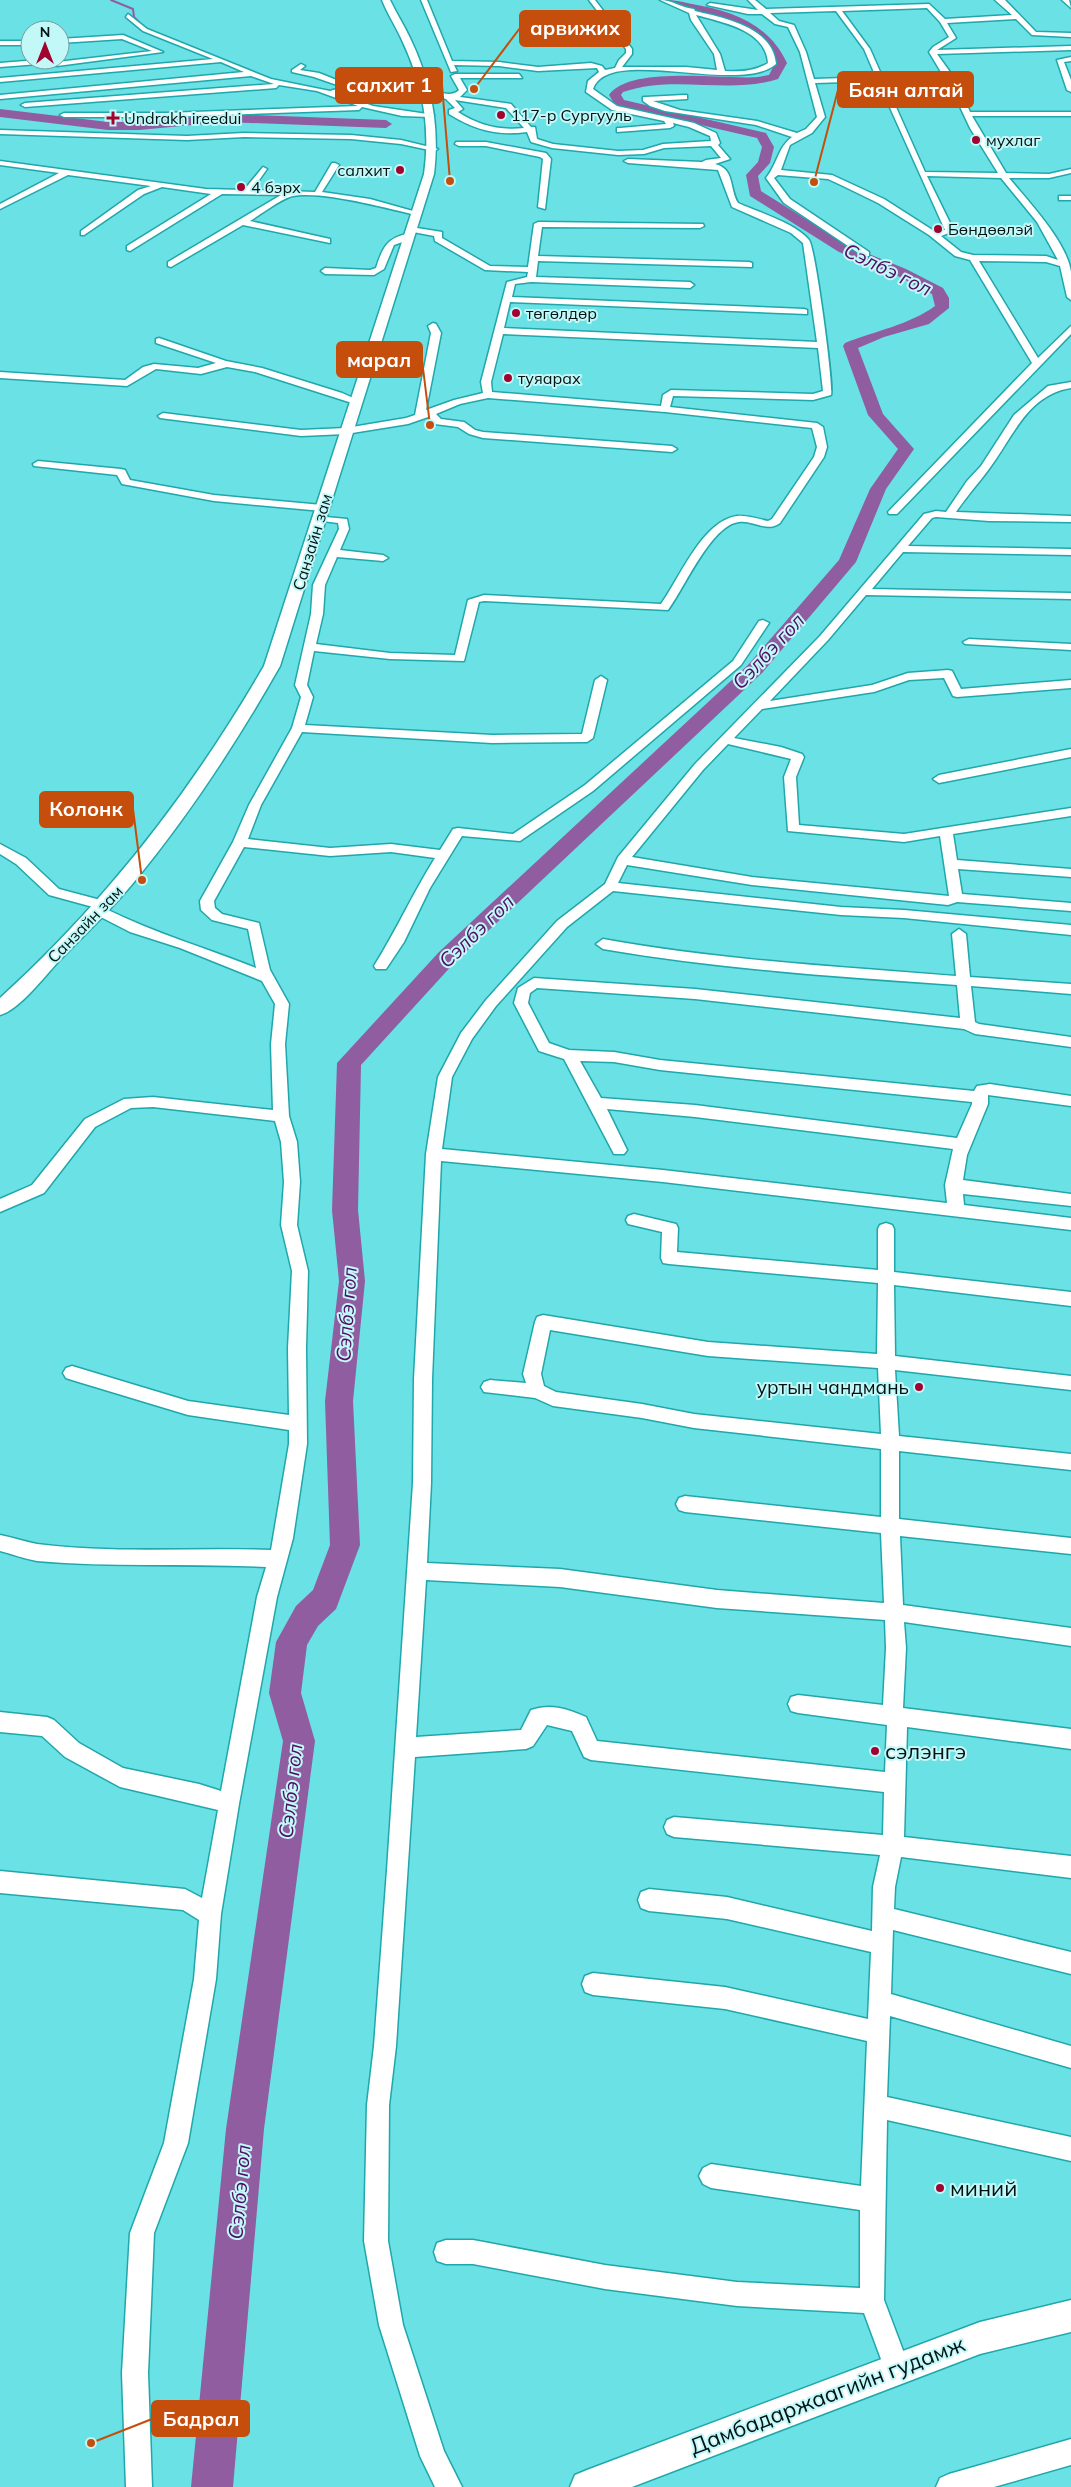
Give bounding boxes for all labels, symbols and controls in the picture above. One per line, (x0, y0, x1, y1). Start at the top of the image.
callout: арвижих (520, 11, 630, 46)
text: арвижих (530, 15, 621, 40)
north arrow (20, 20, 70, 70)
text: N (40, 23, 50, 41)
callout: салхит 1 (336, 68, 442, 103)
text: салхит 1 (346, 72, 432, 97)
callout: Баян алтай (838, 72, 973, 107)
text: Баян алтай (848, 77, 964, 102)
place label: 117-р Сургууль (511, 105, 632, 125)
place label: Undrakh ireedui (124, 108, 241, 128)
marker: 117-р Сургууль (495, 109, 507, 121)
marker: Undrakh ireedui (106, 111, 120, 125)
place label: мухлаг (986, 130, 1040, 150)
marker: мухлаг (970, 134, 982, 146)
place label: салхит (337, 160, 391, 180)
marker: салхит (394, 164, 406, 176)
place label: 4 бэрх (251, 177, 301, 197)
marker: 4 бэрх (235, 181, 247, 193)
place label: Бөндөөлэй (948, 219, 1033, 239)
marker: Бөндөөлэй (932, 223, 944, 235)
water label: Сэлбэ гол (840, 237, 936, 301)
place label: төгөлдөр (526, 303, 597, 323)
marker: төгөлдөр (510, 307, 522, 319)
callout: марал (337, 342, 422, 377)
text: марал (347, 347, 411, 372)
place label: туяарах (518, 368, 581, 388)
marker: туяарах (502, 372, 514, 384)
street label: Санзайн зам (288, 491, 336, 593)
water label: Сэлбэ гол (726, 608, 810, 694)
callout: Колонк (40, 792, 133, 827)
text: Колонк (49, 796, 123, 821)
street label: Санзайн зам (43, 881, 127, 967)
water label: Сэлбэ гол (433, 889, 519, 973)
water label: Сэлбэ гол (330, 1266, 362, 1362)
place label: уртын чандмань (757, 1375, 909, 1399)
marker: уртын чандмань (913, 1381, 925, 1393)
place label: сэлэнгэ (885, 1737, 966, 1765)
water label: Сэлбэ гол (273, 1742, 307, 1840)
marker: сэлэнгэ (869, 1745, 881, 1757)
water label: Сэлбэ гол (222, 2144, 256, 2240)
place label: миний (950, 2174, 1017, 2202)
marker: миний (934, 2182, 946, 2194)
street label: Дамбадаржаагийн гудамж (685, 2329, 969, 2460)
callout: Бадрал (152, 2401, 249, 2436)
text: Бадрал (163, 2406, 239, 2431)

